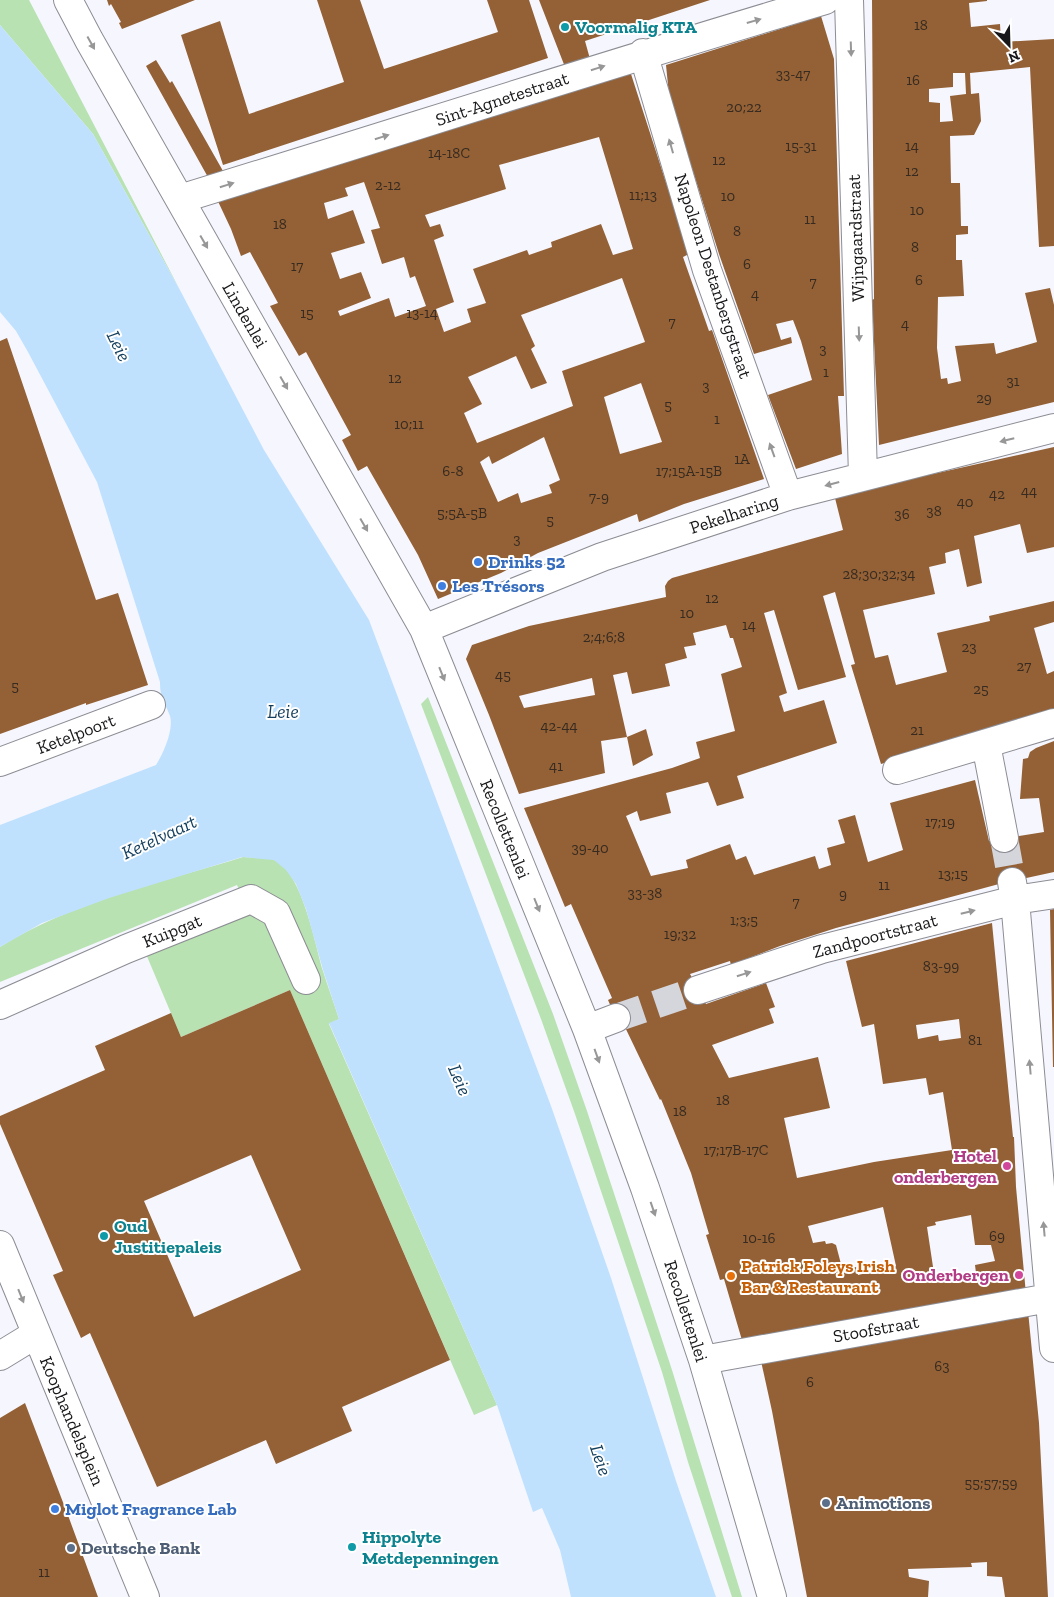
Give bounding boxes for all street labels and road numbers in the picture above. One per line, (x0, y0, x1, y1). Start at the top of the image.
street label: Sint-Agnetestraat (433, 67, 572, 131)
street label: Napoleon Destanbergstraat (669, 171, 757, 381)
street label: Wijngaardstraat (843, 174, 869, 302)
street label: Lindenlei (217, 278, 273, 352)
street label: Pekelharing (687, 489, 781, 539)
street label: Ketelpoort (34, 709, 119, 759)
street label: Recollettenlei (475, 776, 535, 882)
street label: Kuipgat (139, 909, 205, 953)
street label: Zandpoortstraat (810, 909, 940, 963)
street label: Recollettenlei (659, 1257, 713, 1365)
street label: Stoofstraat (831, 1311, 921, 1347)
street label: Koophandelsplein (35, 1353, 109, 1490)

